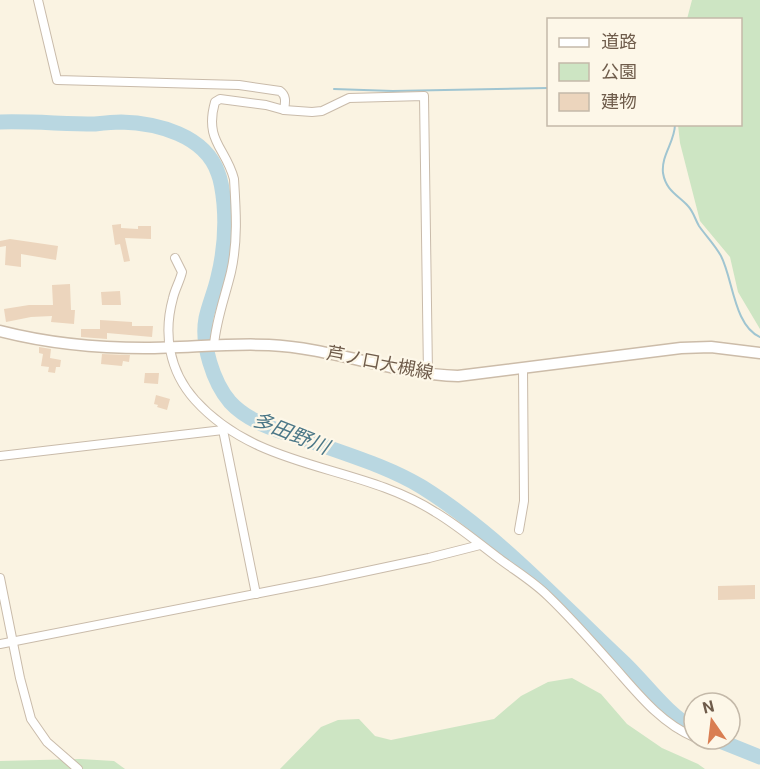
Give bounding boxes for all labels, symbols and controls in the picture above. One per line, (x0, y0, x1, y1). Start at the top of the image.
legend (547, 18, 742, 126)
text: 道路 (601, 31, 637, 52)
text: 公園 (601, 61, 637, 82)
text: 建物 (601, 91, 637, 112)
street label: 芦ノ口大槻線 (325, 342, 435, 383)
water label: 多田野川 (249, 407, 334, 460)
north arrow (682, 691, 742, 751)
text: N (701, 696, 716, 718)

